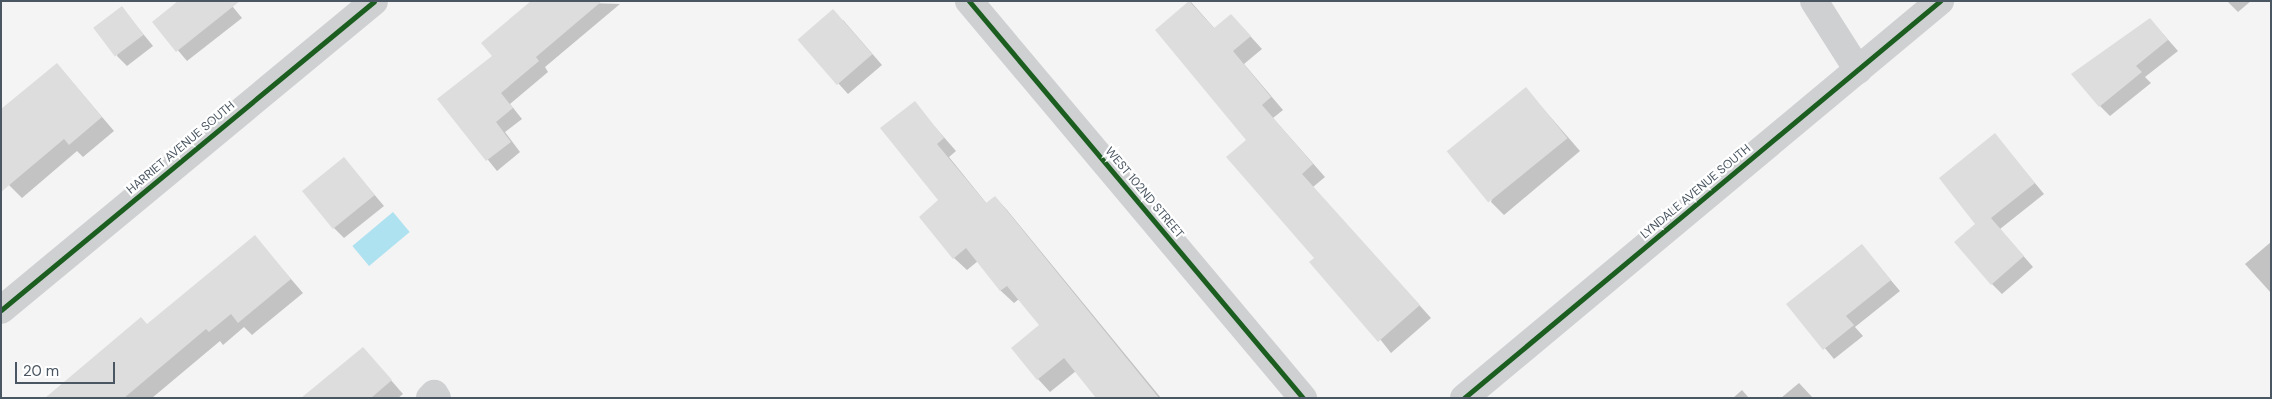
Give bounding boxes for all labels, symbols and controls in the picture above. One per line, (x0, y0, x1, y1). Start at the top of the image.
street label: HARRIET AVENUE SOUTH (124, 99, 238, 197)
street label: LYNDALE AVENUE SOUTH (1638, 142, 1754, 242)
street label: WEST 102ND STREET (1102, 145, 1186, 241)
scale bar (18, 352, 118, 384)
text: 20 m (23, 361, 59, 381)

